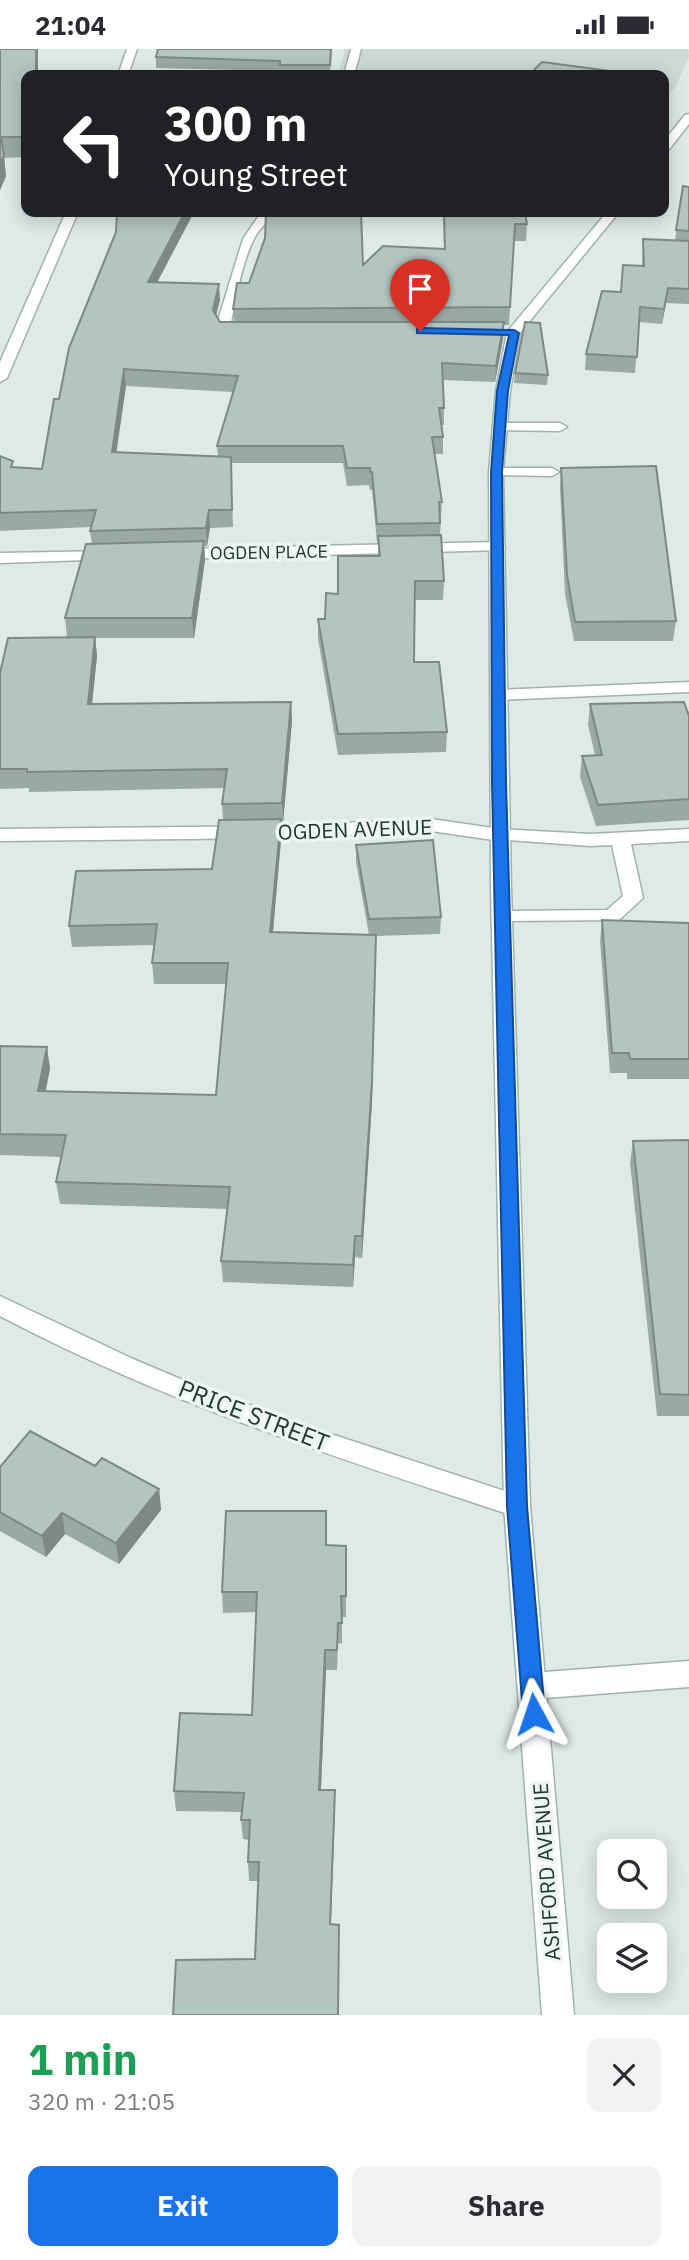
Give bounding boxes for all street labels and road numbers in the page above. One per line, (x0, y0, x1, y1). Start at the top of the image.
street label: OGDEN PLACE (210, 539, 328, 565)
street label: OGDEN AVENUE (277, 812, 433, 846)
street label: PRICE STREET (174, 1372, 334, 1458)
street label: ASHFORD AVENUE (526, 1782, 566, 1962)

